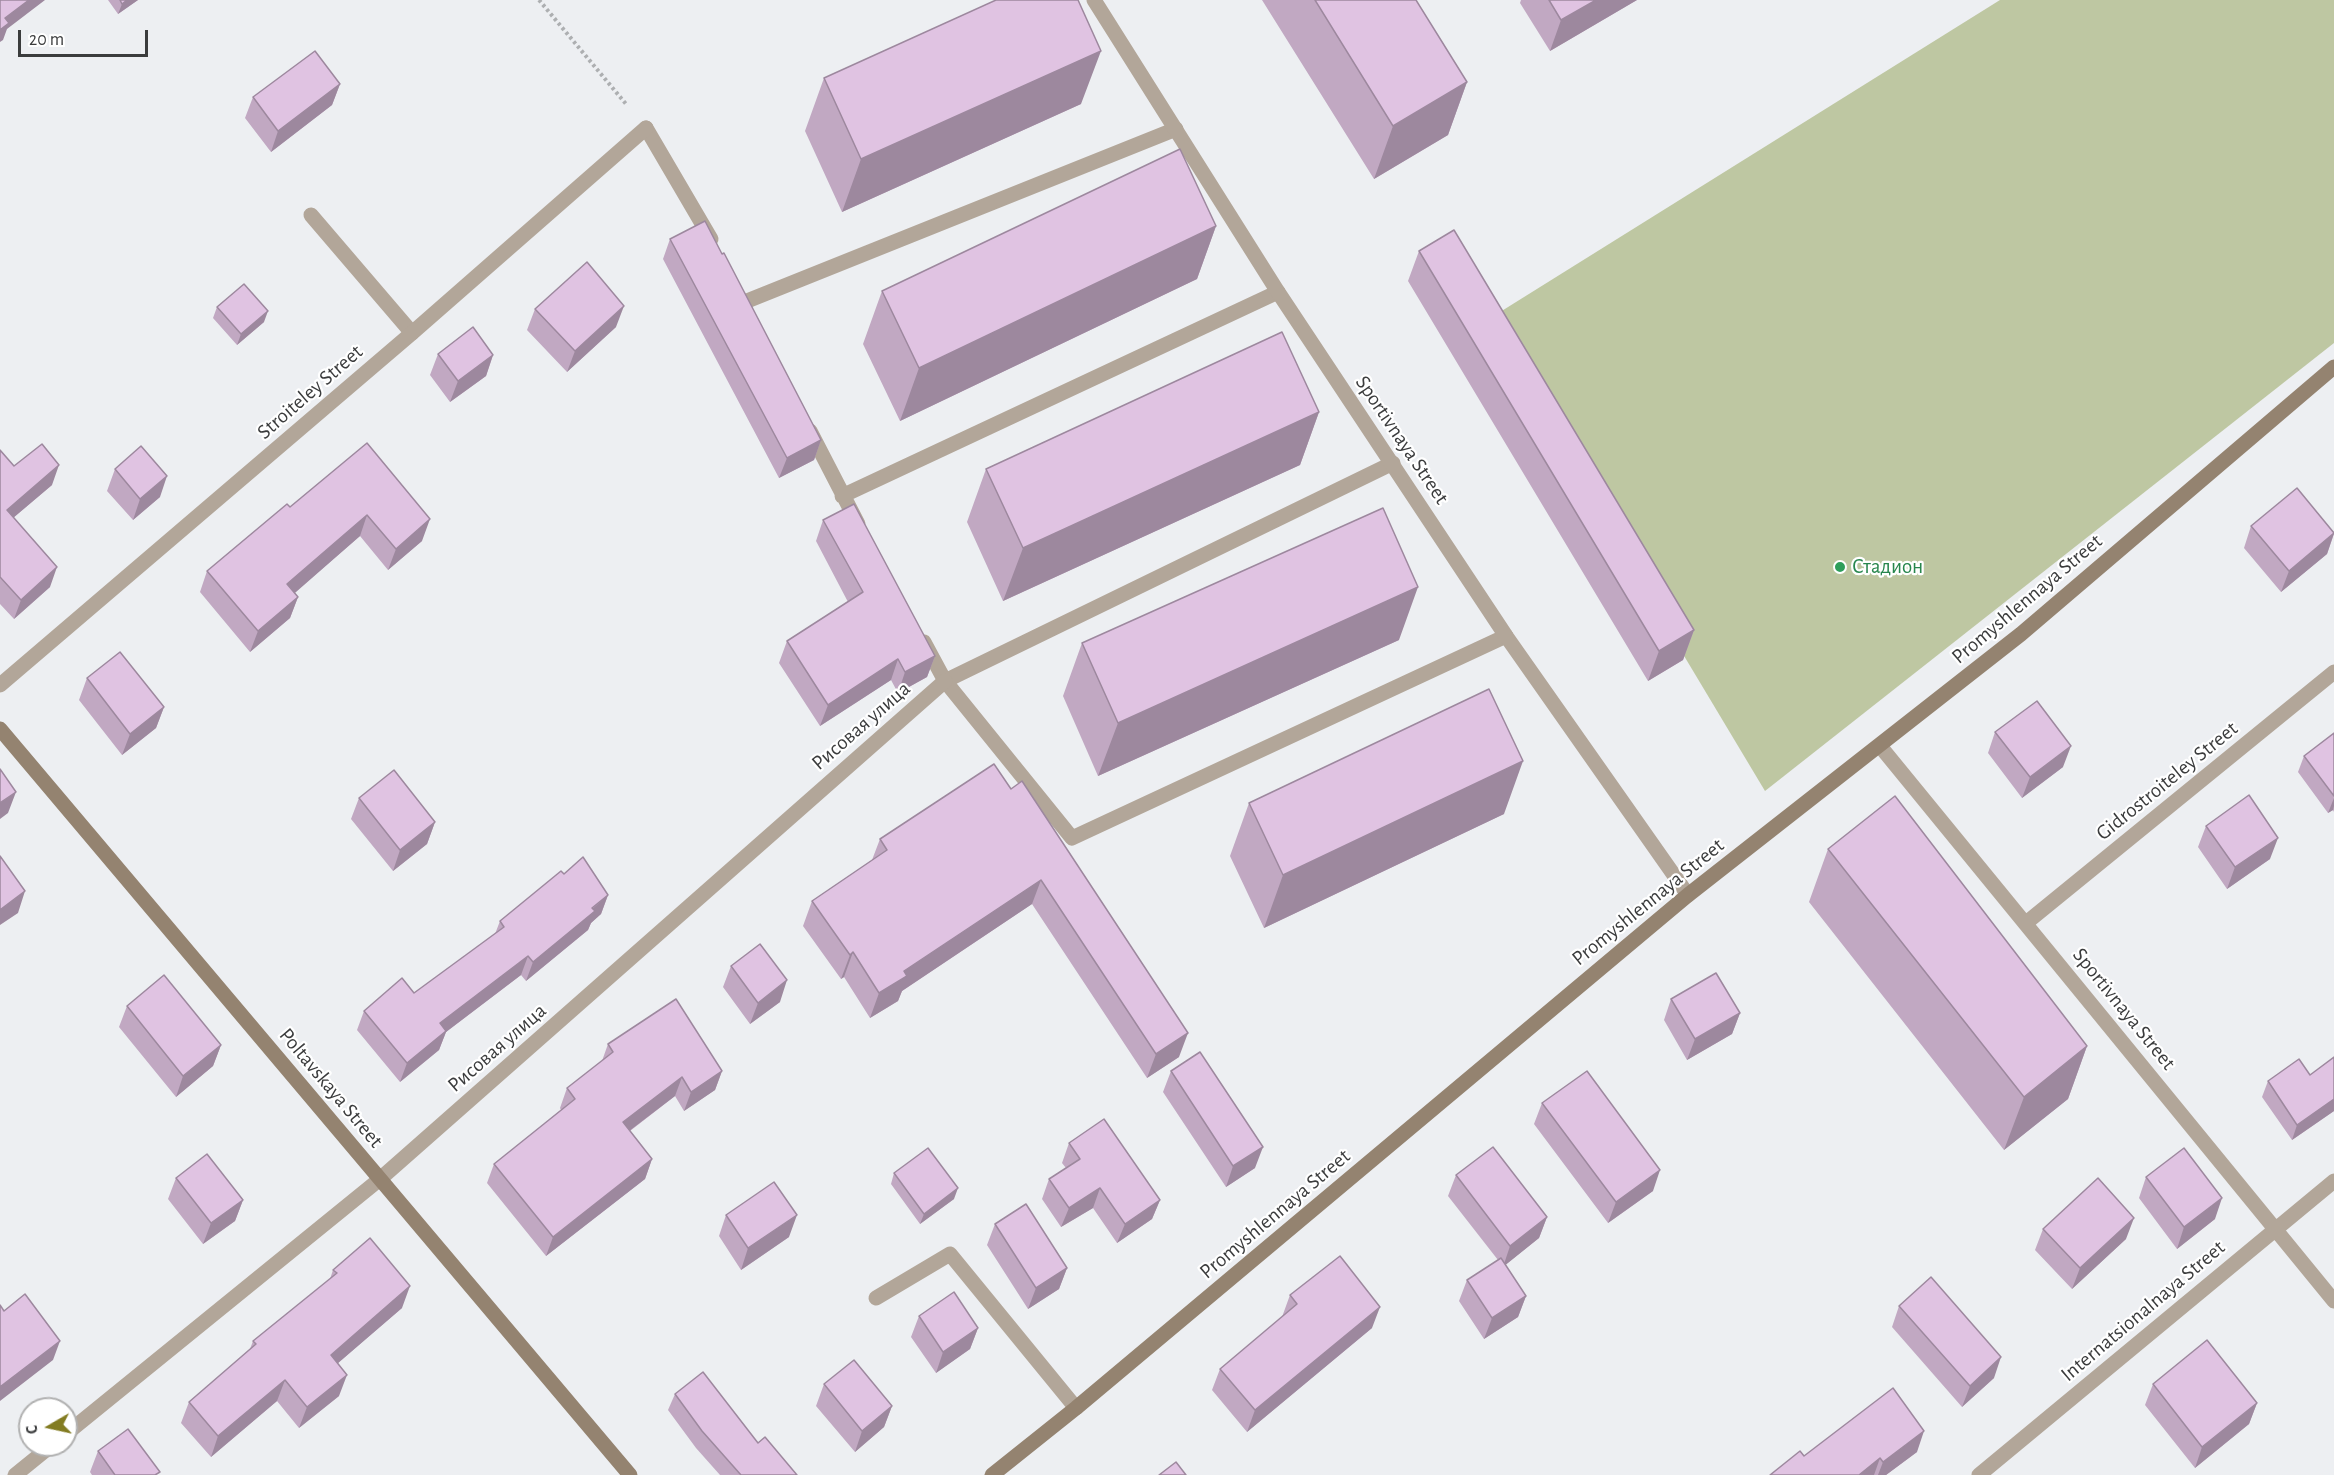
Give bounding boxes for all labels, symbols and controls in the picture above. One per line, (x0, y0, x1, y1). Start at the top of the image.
scale bar (21, 18, 152, 56)
text: 20 m (29, 31, 64, 49)
street label: Stroiteley Street (252, 339, 368, 445)
street label: Sportivnaya Street (1350, 371, 1454, 509)
street label: Promyshlennaya Street (1947, 529, 2107, 669)
place label: Стадион (1852, 554, 1923, 580)
marker: Стадион (1833, 560, 1847, 574)
street label: Рисовая улица (806, 676, 916, 776)
street label: Gidrostroiteley Street (2091, 716, 2243, 846)
street label: Promyshlennaya Street (1567, 833, 1729, 971)
street label: Sportivnaya Street (2067, 943, 2181, 1075)
street label: Рисовая улица (442, 998, 552, 1098)
street label: Poltavskaya Street (274, 1023, 388, 1153)
street label: Promyshlennaya Street (1195, 1144, 1355, 1284)
street label: Internatsionalnaya Street (2056, 1235, 2230, 1387)
north arrow (18, 1397, 78, 1457)
text: С (24, 1424, 41, 1435)

